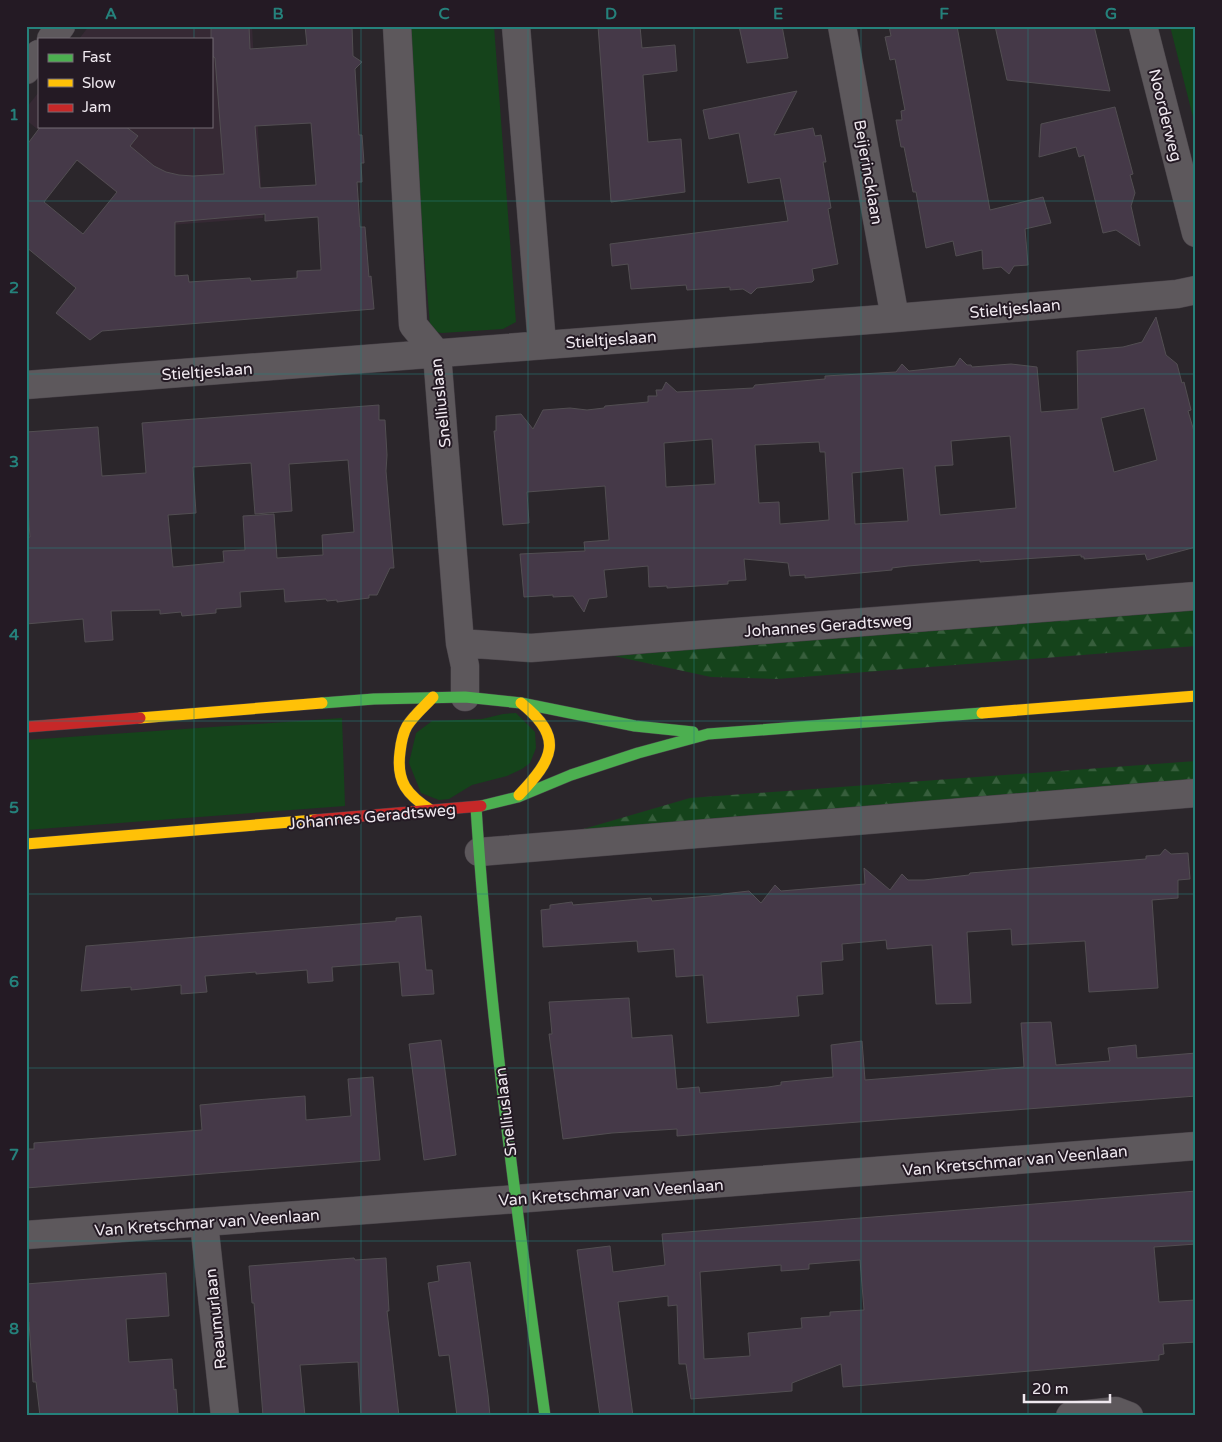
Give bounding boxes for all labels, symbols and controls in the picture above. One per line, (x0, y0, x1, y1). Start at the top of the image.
text: A (105, 4, 117, 24)
text: B (272, 4, 284, 24)
text: C (438, 4, 450, 24)
text: D (605, 4, 617, 24)
text: E (773, 4, 783, 24)
text: F (939, 4, 949, 24)
text: G (1105, 4, 1117, 24)
legend (38, 38, 212, 128)
text: Fast (82, 48, 112, 66)
street label: Noorderweg (1144, 67, 1186, 164)
text: Slow (82, 74, 116, 92)
text: Jam (82, 98, 111, 116)
text: 1 (9, 105, 19, 125)
street label: Beijerincklaan (849, 118, 887, 226)
text: 2 (9, 278, 19, 298)
street label: Stieltjeslaan (969, 295, 1061, 323)
street label: Stieltjeslaan (565, 327, 657, 353)
street label: Snelliuslaan (426, 357, 456, 449)
street label: Stieltjeslaan (161, 359, 253, 385)
text: 3 (9, 452, 19, 472)
street label: Johannes Geradtsweg (744, 610, 913, 642)
text: 4 (9, 625, 19, 645)
text: 5 (9, 798, 19, 818)
street label: Johannes Geradtsweg (287, 800, 457, 834)
text: 6 (9, 972, 19, 992)
street label: Snelliuslaan (491, 1066, 521, 1158)
street label: Van Kretschmar van Veenlaan (902, 1141, 1128, 1181)
text: 7 (9, 1145, 19, 1165)
street label: Van Kretschmar van Veenlaan (498, 1175, 724, 1211)
street label: Van Kretschmar van Veenlaan (94, 1205, 320, 1241)
street label: Reaumurlaan (201, 1267, 231, 1370)
text: 8 (9, 1319, 19, 1339)
scale bar (1024, 1372, 1111, 1404)
text: 20 m (1032, 1380, 1069, 1398)

